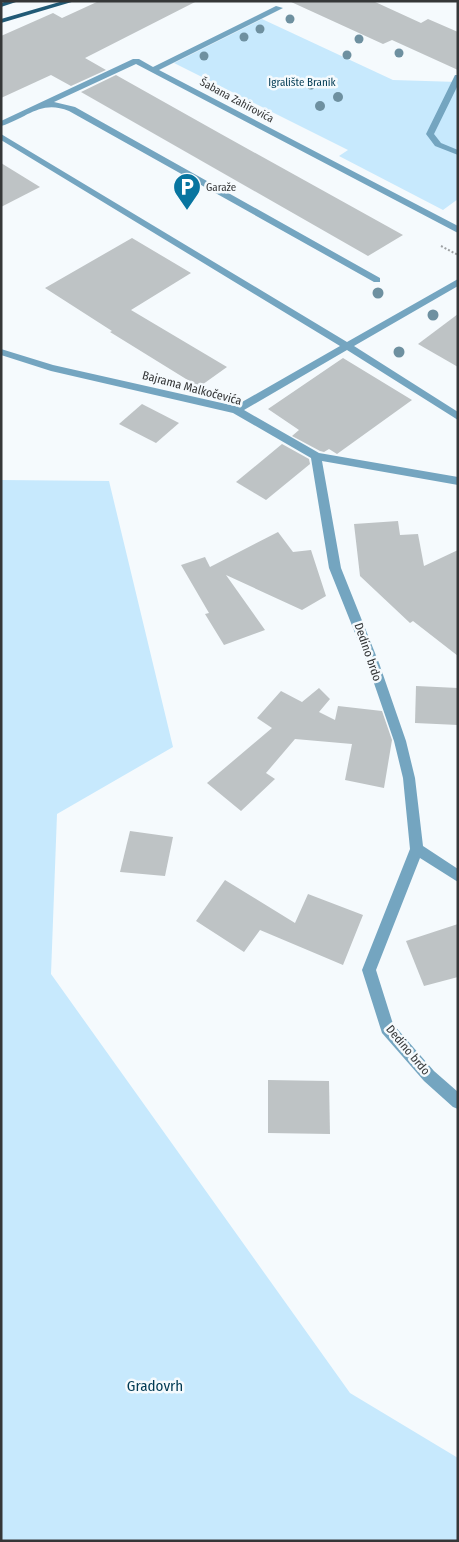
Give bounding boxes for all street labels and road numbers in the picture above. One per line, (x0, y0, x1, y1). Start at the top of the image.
street label: Šabana Zahirovića (198, 75, 276, 125)
street label: Bajrama Malkočevića (141, 368, 243, 408)
street label: Dedino brdo (351, 621, 385, 683)
street label: Dedino brdo (383, 1022, 433, 1078)

